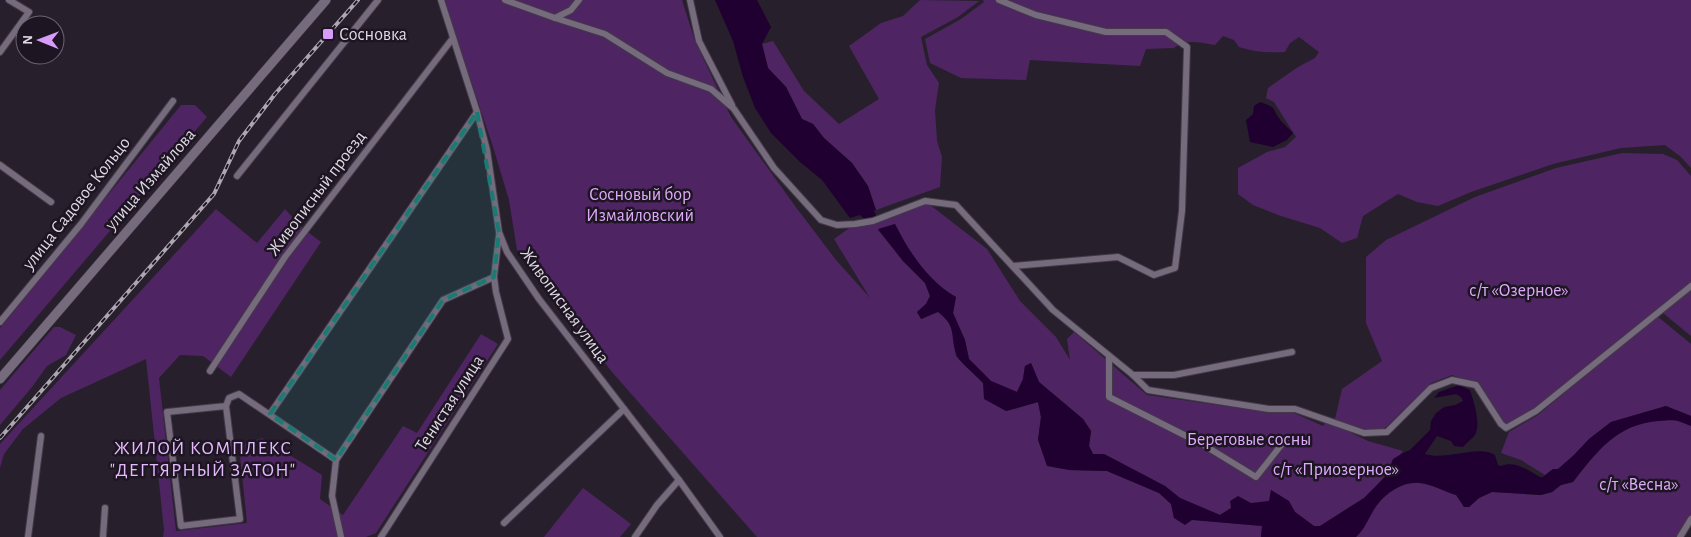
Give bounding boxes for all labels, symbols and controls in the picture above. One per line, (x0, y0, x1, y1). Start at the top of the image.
north arrow (15, 15, 65, 65)
place label: Сосновка (339, 26, 407, 44)
marker: Сосновка (321, 27, 335, 41)
text: N (21, 35, 35, 45)
street label: улица Измайлова (101, 126, 199, 235)
street label: Живописный проезд (264, 128, 370, 259)
street label: улица Садовое Кольцо (19, 134, 134, 274)
park label: Сосновый бор Измайловский (586, 185, 694, 225)
street label: Живописная улица (516, 244, 612, 367)
park label: с/т «Озерное» (1469, 282, 1569, 300)
street label: Тенистая улица (412, 352, 487, 455)
park label: Береговые сосны (1187, 431, 1311, 449)
district label: ЖИЛОЙ КОМПЛЕКС "ДЕГТЯРНЫЙ ЗАТОН" (110, 438, 296, 480)
park label: с/т «Приозерное» (1273, 461, 1399, 479)
park label: с/т «Весна» (1599, 476, 1679, 494)

